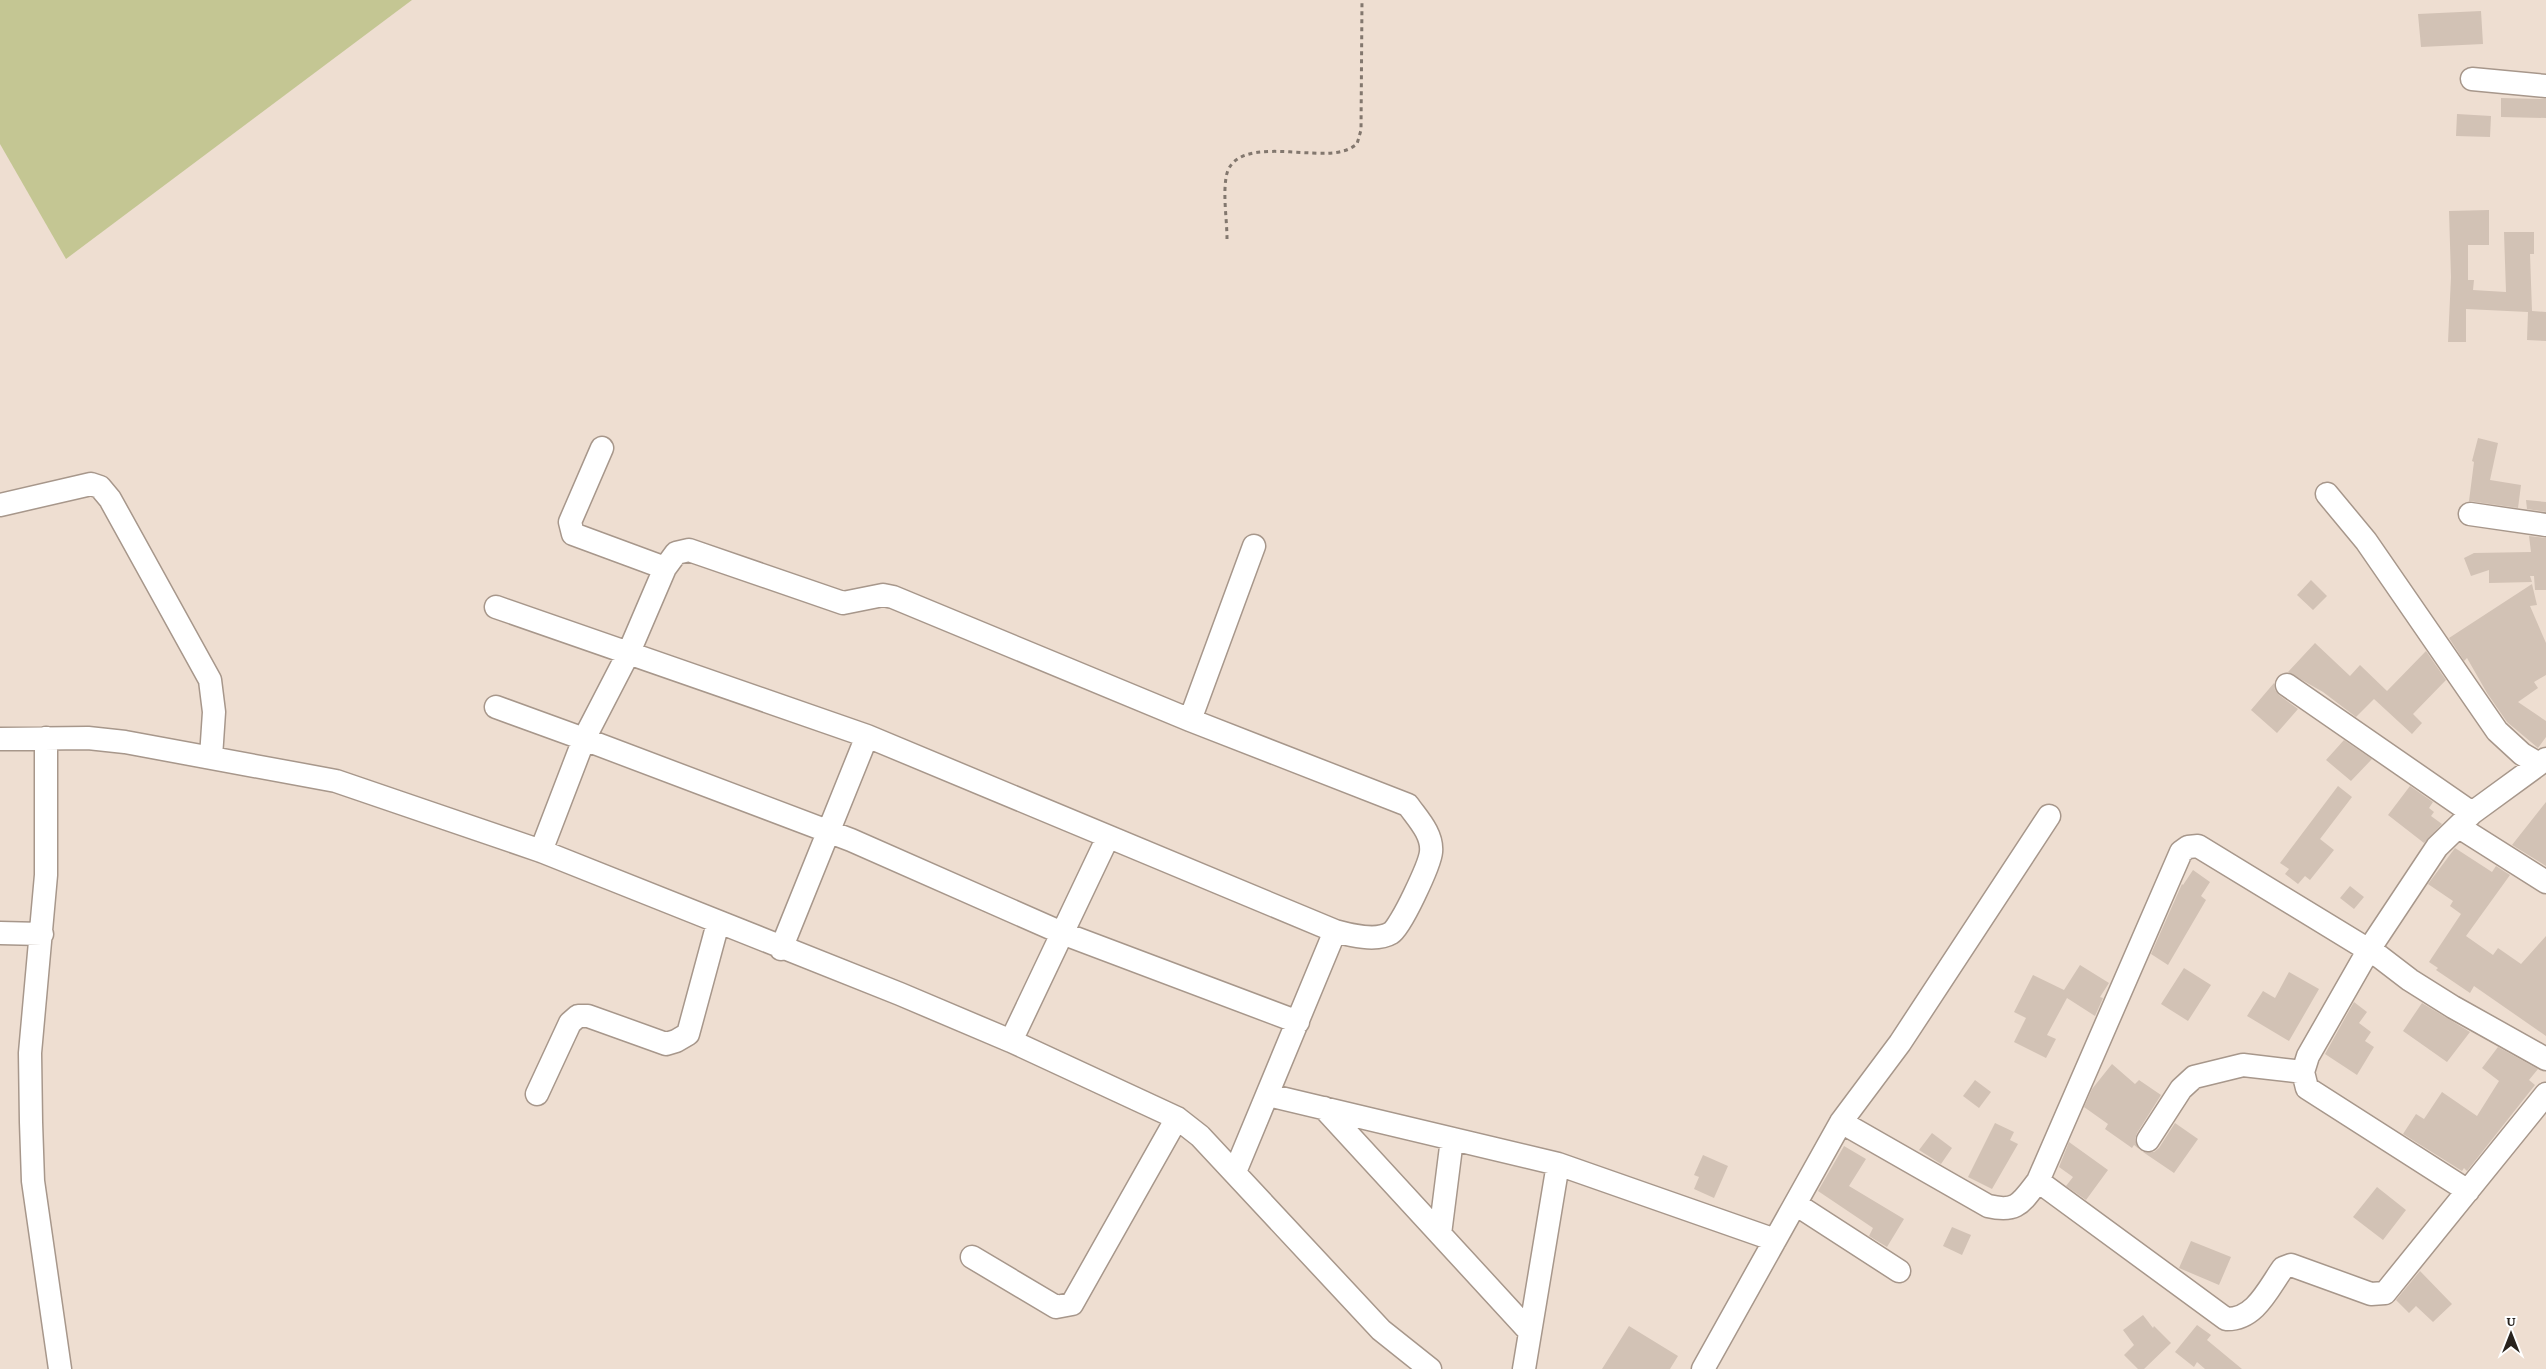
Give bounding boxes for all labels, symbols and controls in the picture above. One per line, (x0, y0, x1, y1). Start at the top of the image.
north arrow (2486, 1309, 2536, 1359)
text: U (2506, 1313, 2516, 1329)

